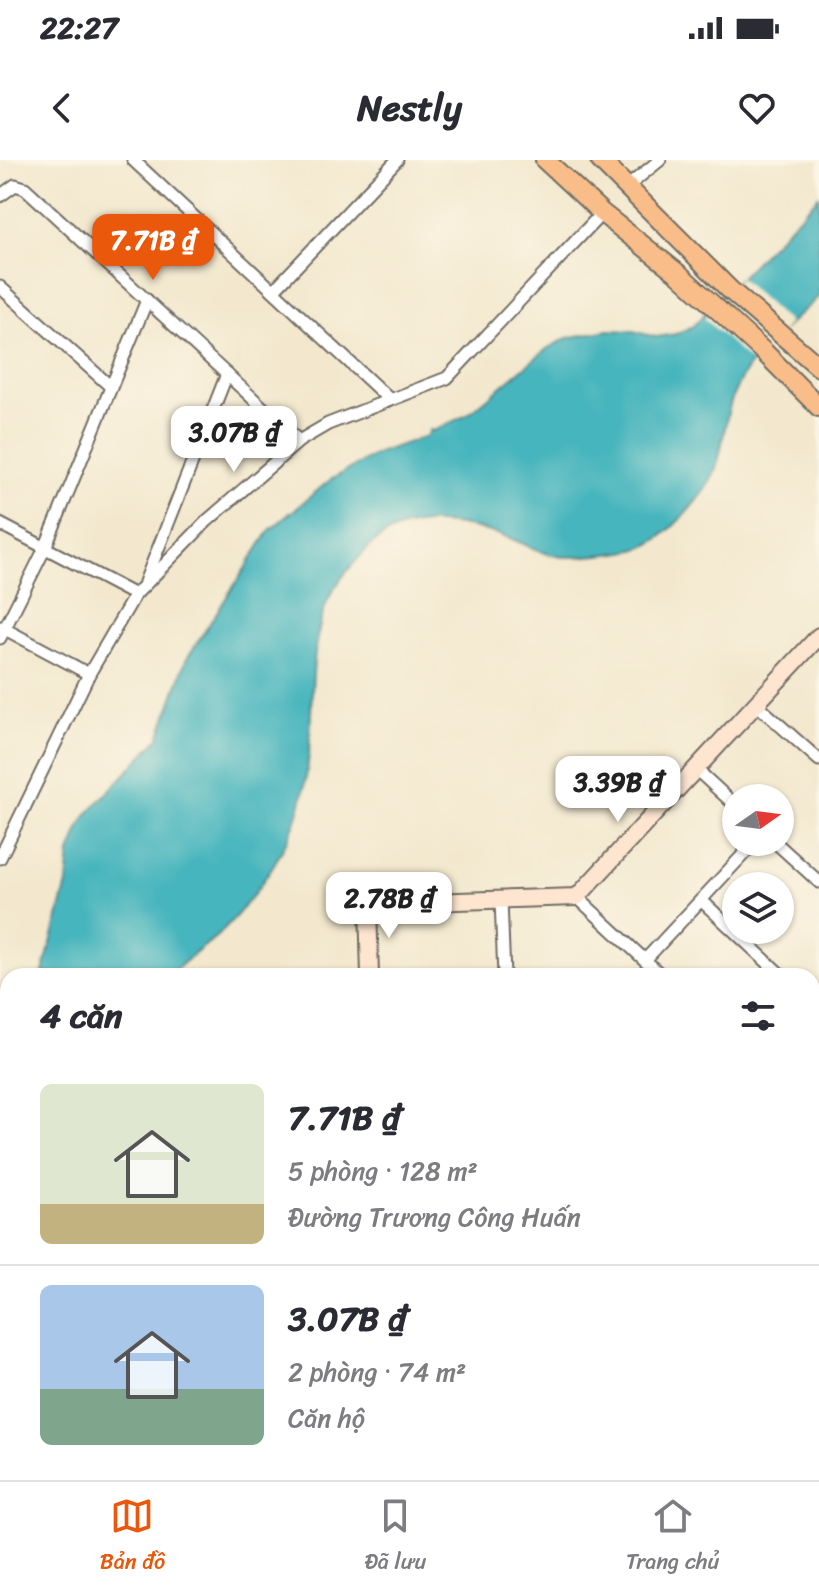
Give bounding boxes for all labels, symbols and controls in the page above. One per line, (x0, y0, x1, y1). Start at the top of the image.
text: 22:27 (40, 1, 118, 55)
text: Nestly (357, 76, 462, 140)
icon: back (40, 86, 84, 130)
icon: heart (735, 86, 779, 130)
pin: 7.71B ₫ (79, 214, 227, 282)
text: 7.71B ₫ (110, 217, 196, 263)
pin: 3.07B ₫ (160, 406, 308, 474)
text: 3.07B ₫ (189, 409, 279, 455)
pin: 3.39B ₫ (544, 756, 692, 824)
text: 3.39B ₫ (573, 759, 663, 805)
north arrow (722, 784, 794, 856)
map controls (722, 784, 794, 944)
pin: 2.78B ₫ (315, 872, 463, 940)
button: layers (722, 872, 794, 944)
text: 2.78B ₫ (344, 875, 434, 921)
text: 4 căn (40, 986, 122, 1046)
icon: filters (736, 994, 780, 1038)
text: 7.71B ₫ (288, 1088, 400, 1148)
icon: home (104, 1116, 200, 1212)
text: 5 phòng · 128 m² (288, 1148, 478, 1194)
text: Đường Trương Công Huấn (288, 1194, 581, 1240)
text: 3.07B ₫ (288, 1289, 406, 1349)
icon: home (104, 1317, 200, 1413)
text: 2 phòng · 74 m² (288, 1349, 466, 1395)
text: Căn hộ (288, 1395, 365, 1441)
tab: Bản đồ (100, 1494, 165, 1581)
tab: Đã lưu (365, 1494, 426, 1581)
tab: Trang chủ (626, 1494, 719, 1581)

